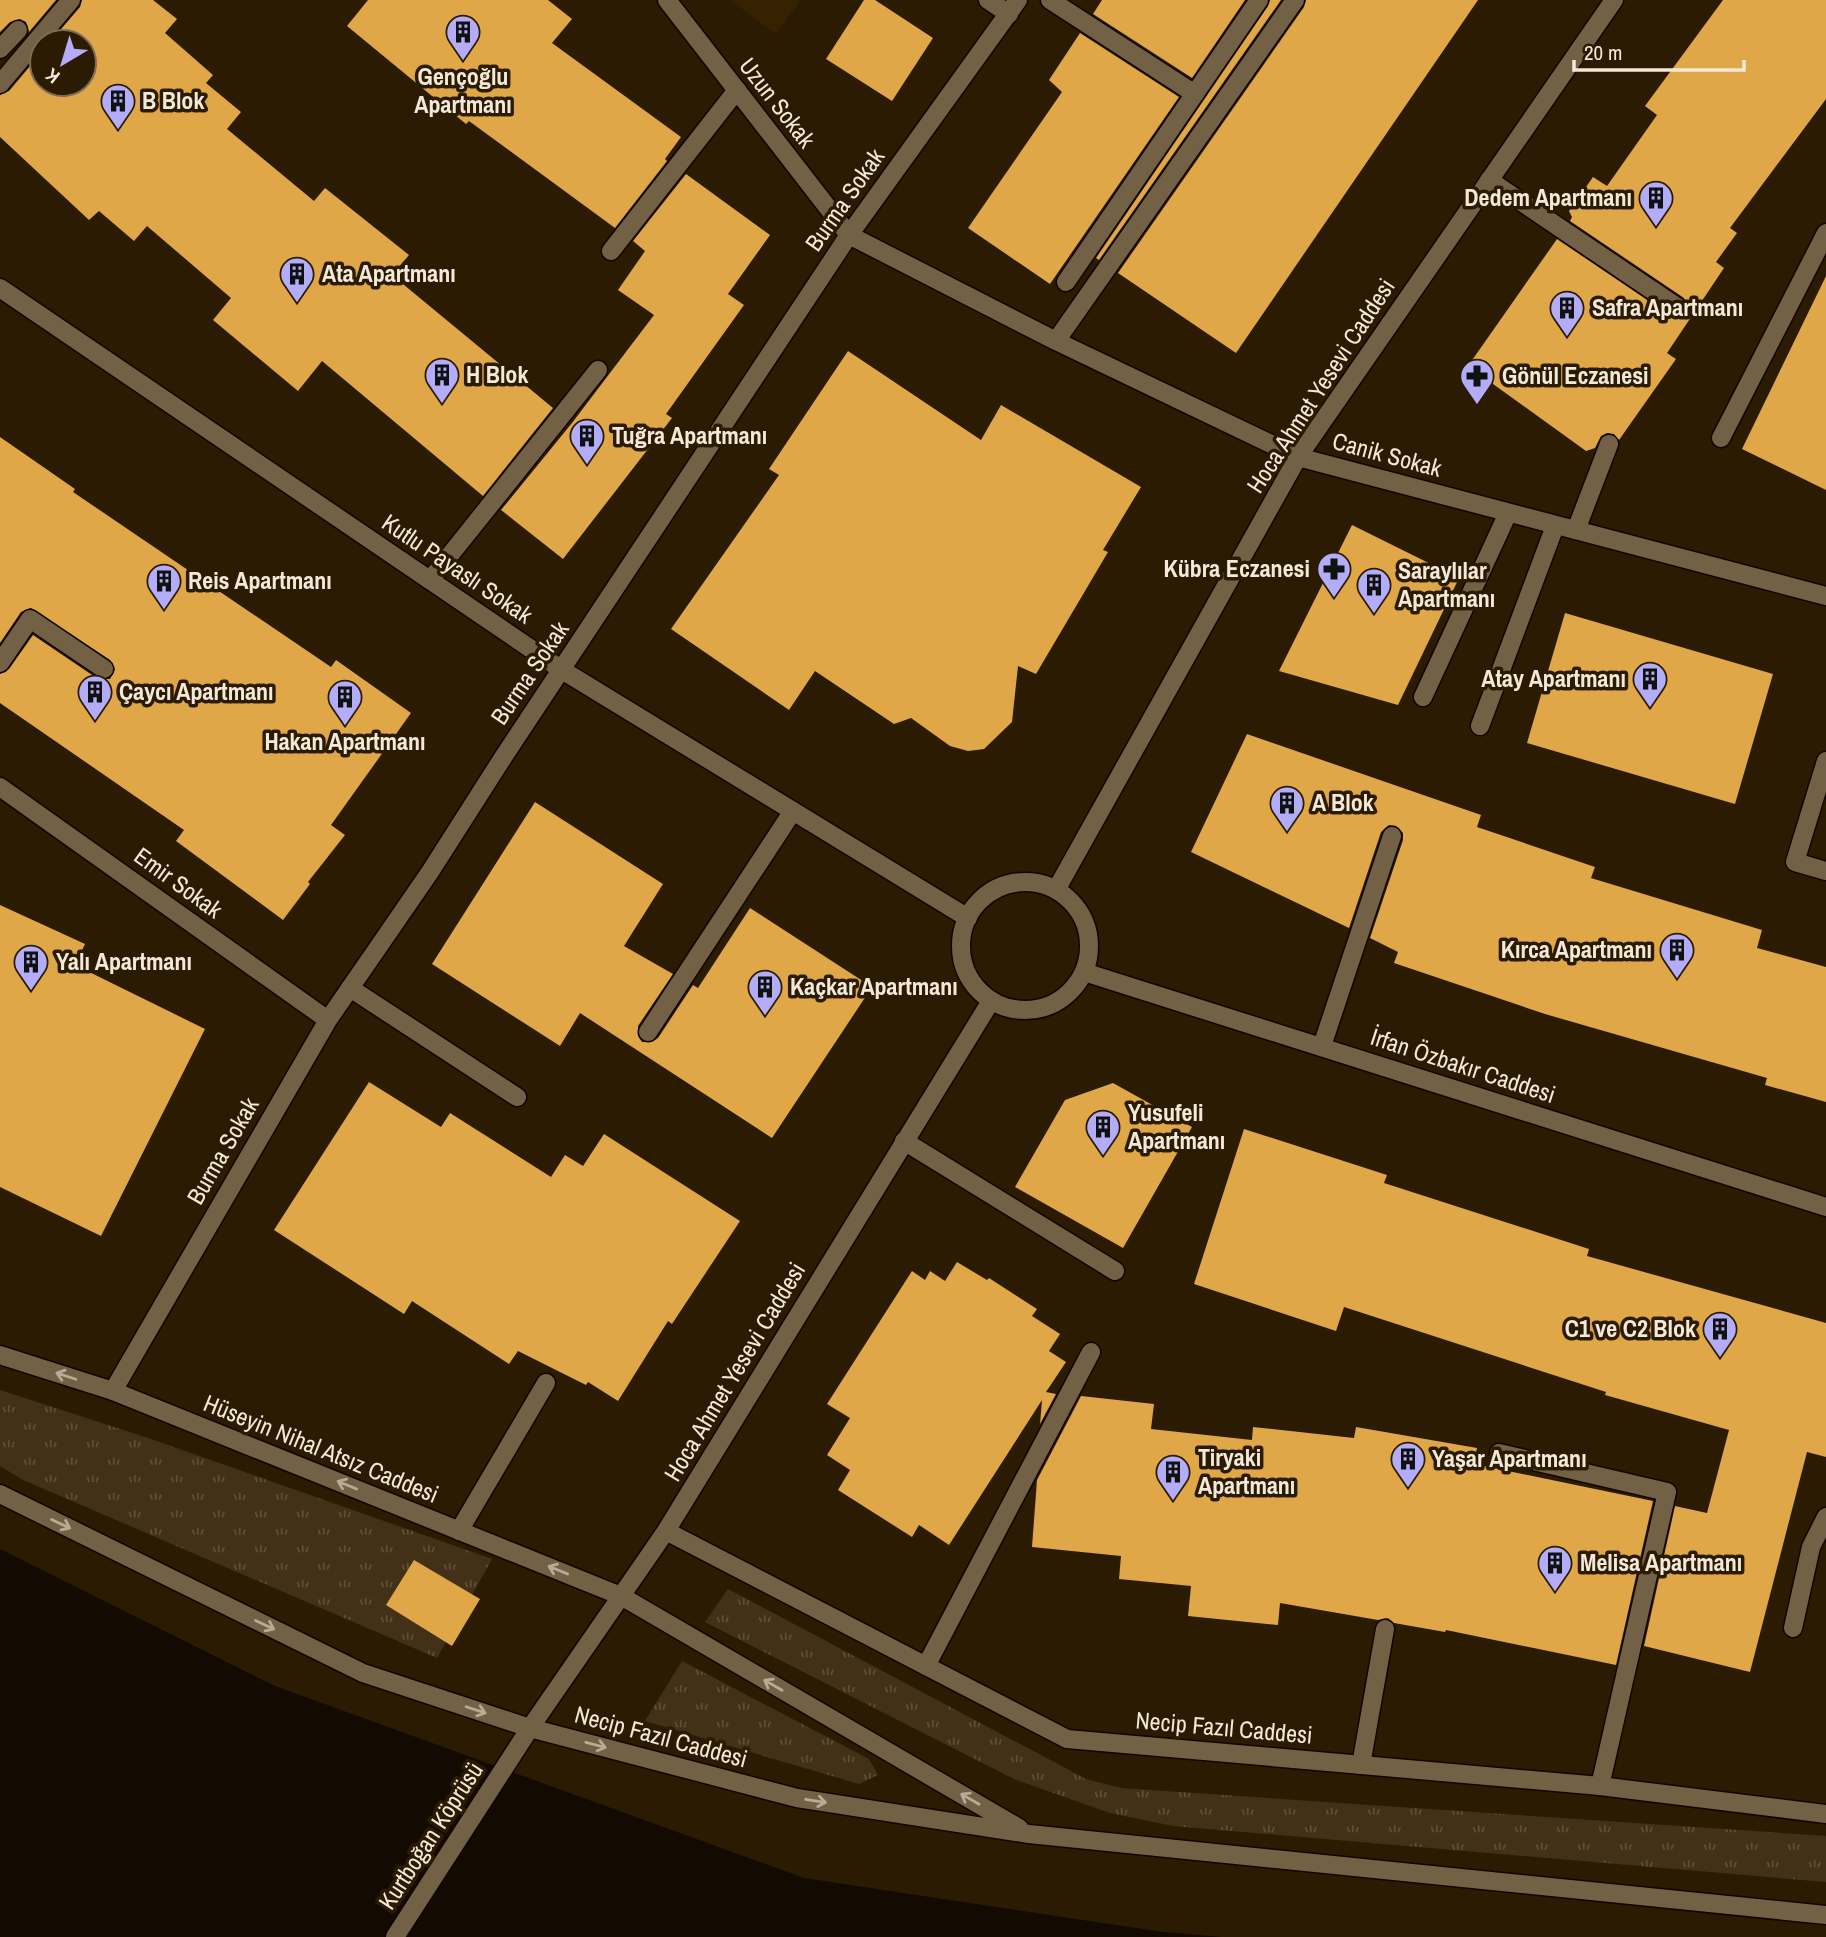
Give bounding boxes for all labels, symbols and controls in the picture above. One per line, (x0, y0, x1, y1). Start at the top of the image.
building icon: Gençoğlu Apartmanı (444, 13, 482, 62)
north arrow (28, 28, 98, 98)
scale bar (1574, 28, 1744, 72)
text: 20 m (1584, 38, 1622, 67)
street label: Uzun Sokak (733, 51, 823, 154)
place label: Gençoğlu Apartmanı (414, 60, 512, 120)
text: K (40, 62, 65, 90)
building icon: B Blok (99, 82, 137, 131)
place label: B Blok (142, 84, 204, 116)
street label: Burma Sokak (797, 142, 891, 257)
building icon: Dedem Apartmanı (1637, 179, 1675, 228)
place label: Dedem Apartmanı (1464, 181, 1632, 213)
building icon: Ata Apartmanı (278, 255, 316, 304)
place label: Ata Apartmanı (322, 257, 456, 289)
street label: Hoca Ahmet Yesevi Caddesi (1239, 272, 1402, 499)
building icon: Safra Apartmanı (1548, 289, 1586, 338)
place label: Safra Apartmanı (1592, 291, 1743, 323)
building icon: H Blok (423, 356, 461, 405)
pharmacy icon: Gönül Eczanesi (1458, 357, 1496, 406)
place label: H Blok (466, 358, 528, 390)
place label: Gönül Eczanesi (1502, 359, 1649, 391)
building icon: Tuğra Apartmanı (568, 417, 606, 466)
place label: Tuğra Apartmanı (612, 419, 767, 451)
street label: Canik Sokak (1329, 424, 1445, 484)
street label: Kutlu Payaslı Sokak (376, 506, 539, 630)
pharmacy icon: Kübra Eczanesi (1315, 550, 1353, 599)
place label: Kübra Eczanesi (1163, 552, 1310, 584)
place label: Saraylılar Apartmanı (1398, 554, 1495, 614)
building icon: Reis Apartmanı (145, 562, 183, 611)
place label: Reis Apartmanı (188, 564, 332, 596)
building icon: Saraylılar Apartmanı (1355, 566, 1393, 615)
street label: Burma Sokak (483, 614, 576, 730)
building icon: Atay Apartmanı (1631, 660, 1669, 709)
place label: Atay Apartmanı (1481, 662, 1626, 694)
building icon: Çaycı Apartmanı (76, 673, 114, 722)
place label: Çaycı Apartmanı (119, 675, 274, 707)
building icon: Hakan Apartmanı (326, 678, 364, 727)
place label: Hakan Apartmanı (264, 725, 426, 757)
building icon: A Blok (1268, 784, 1306, 833)
place label: A Blok (1312, 786, 1374, 818)
street label: Emir Sokak (128, 839, 229, 925)
building icon: Kırca Apartmanı (1658, 931, 1696, 980)
place label: Kırca Apartmanı (1501, 933, 1652, 965)
building icon: Yalı Apartmanı (12, 943, 50, 992)
place label: Yalı Apartmanı (56, 945, 192, 977)
building icon: Kaçkar Apartmanı (746, 968, 784, 1017)
place label: Kaçkar Apartmanı (790, 970, 958, 1002)
street label: İrfan Özbakır Caddesi (1367, 1020, 1560, 1110)
street label: Burma Sokak (179, 1091, 266, 1210)
place label: Yusufeli Apartmanı (1128, 1096, 1225, 1156)
building icon: Yusufeli Apartmanı (1084, 1108, 1122, 1157)
street label: Hoca Ahmet Yesevi Caddesi (656, 1256, 812, 1487)
building icon: C1 ve C2 Blok (1701, 1310, 1739, 1359)
place label: C1 ve C2 Blok (1565, 1312, 1696, 1344)
one-way arrow (55, 1369, 77, 1382)
street label: Hüseyin Nihal Atsız Caddesi (199, 1386, 444, 1510)
building icon: Yaşar Apartmanı (1389, 1440, 1427, 1489)
place label: Tiryaki Apartmanı (1198, 1441, 1295, 1501)
place label: Yaşar Apartmanı (1432, 1442, 1587, 1474)
building icon: Tiryaki Apartmanı (1154, 1453, 1192, 1502)
one-way arrow (336, 1478, 358, 1491)
one-way arrow (50, 1517, 71, 1531)
building icon: Melisa Apartmanı (1536, 1544, 1574, 1593)
place label: Melisa Apartmanı (1580, 1546, 1742, 1578)
one-way arrow (547, 1563, 569, 1576)
one-way arrow (254, 1618, 275, 1632)
one-way arrow (764, 1678, 784, 1692)
street label: Necip Fazıl Caddesi (571, 1698, 751, 1774)
street label: Necip Fazıl Caddesi (1134, 1703, 1314, 1751)
one-way arrow (464, 1705, 486, 1717)
one-way arrow (584, 1739, 607, 1752)
street label: Kurtboğan Köprüsü (371, 1756, 490, 1915)
one-way arrow (960, 1792, 981, 1805)
one-way arrow (804, 1795, 827, 1808)

